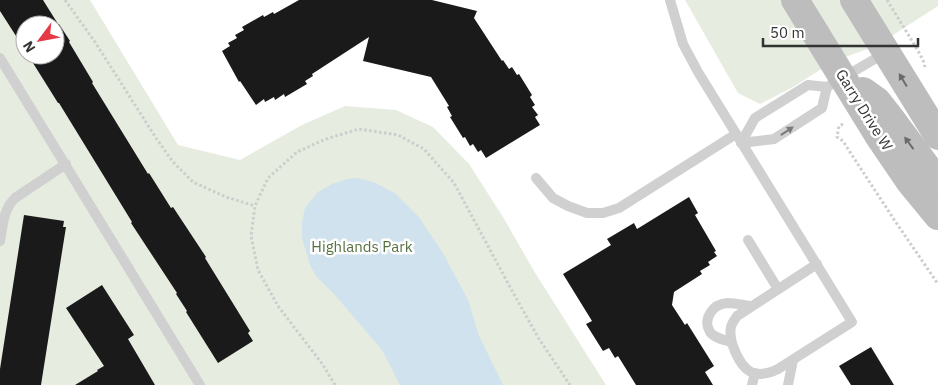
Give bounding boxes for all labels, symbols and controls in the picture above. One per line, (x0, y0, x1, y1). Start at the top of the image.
north arrow (15, 15, 65, 65)
scale bar (763, 15, 918, 47)
text: 50 m (770, 23, 805, 42)
text: N (19, 38, 39, 56)
street label: Garry Drive W (832, 66, 897, 154)
one-way arrow (898, 73, 907, 87)
one-way arrow (781, 126, 794, 135)
one-way arrow (904, 136, 914, 150)
park label: Highlands Park (311, 237, 413, 256)

